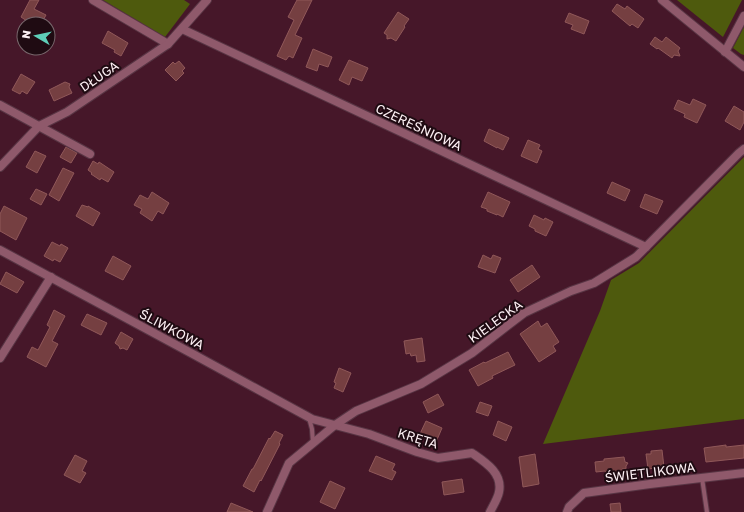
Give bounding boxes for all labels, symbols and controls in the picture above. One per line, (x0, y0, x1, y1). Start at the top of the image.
north arrow (16, 16, 56, 56)
text: N (19, 29, 33, 40)
street label: DŁUGA (76, 57, 122, 95)
street label: CZEREŚNIOWA (373, 100, 465, 154)
street label: KIELECKA (465, 296, 525, 346)
street label: ŚLIWKOWA (137, 305, 207, 353)
street label: KRĘTA (396, 424, 441, 452)
street label: ŚWIETLIKOWA (604, 458, 696, 485)

